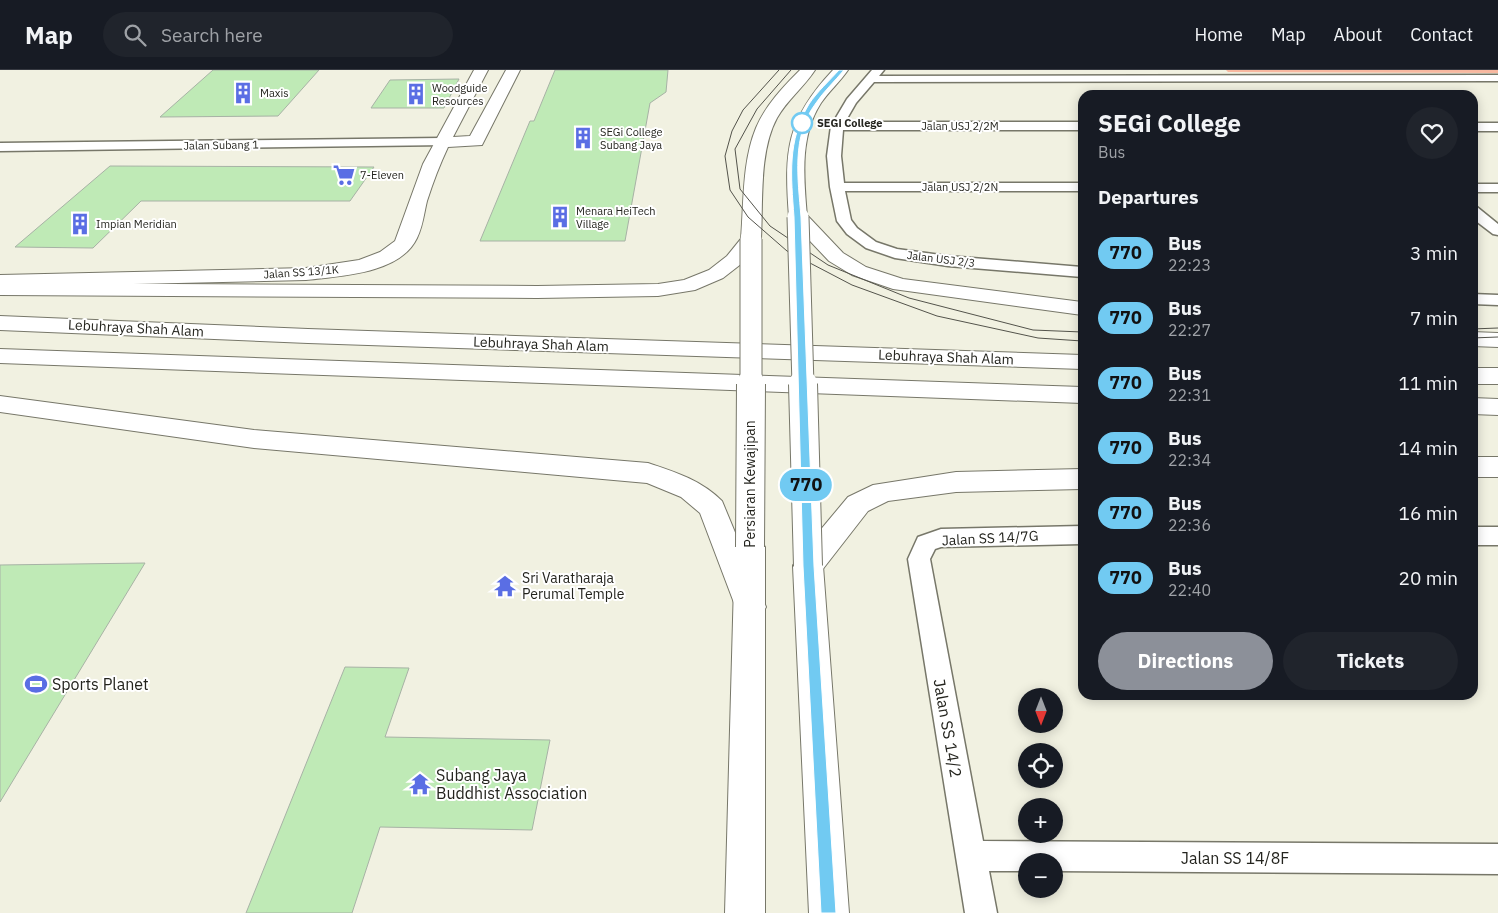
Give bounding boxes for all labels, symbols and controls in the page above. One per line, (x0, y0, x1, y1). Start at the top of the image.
search box (103, 12, 453, 57)
text: Map (25, 19, 73, 51)
icon: search (121, 21, 149, 49)
text: Search here (161, 23, 263, 47)
text: Home (1195, 23, 1243, 46)
text: Map (1271, 23, 1306, 46)
text: About (1334, 23, 1382, 46)
text: Contact (1410, 23, 1473, 46)
building icon: Maxis (230, 80, 256, 106)
building icon: Woodguide Resources (403, 81, 429, 107)
place label: Woodguide Resources (432, 81, 488, 108)
place label: Maxis (260, 86, 289, 100)
text: SEGi College (1098, 107, 1241, 139)
button: heart (1406, 107, 1458, 159)
marker: SEGi College (791, 112, 813, 134)
place label: SEGi College (817, 116, 883, 130)
street label: Jalan USJ 2/2M (921, 119, 999, 133)
building icon: SEGi College Subang Jaya (570, 125, 596, 151)
place label: SEGi College Subang Jaya (600, 125, 663, 152)
street label: Jalan Subang 1 (183, 137, 259, 153)
text: Bus (1098, 142, 1125, 162)
supermarket icon: 7-Eleven (331, 162, 357, 188)
place label: 7-Eleven (360, 168, 404, 182)
street label: Jalan USJ 2/2N (922, 180, 998, 194)
text: Departures (1098, 185, 1198, 209)
building icon: Menara HeiTech Village (547, 204, 573, 230)
place label: Menara HeiTech Village (576, 204, 656, 231)
building icon: Impian Meridian (67, 211, 93, 237)
place label: Impian Meridian (96, 217, 177, 231)
text: Bus (1168, 231, 1202, 255)
text: 770 (1109, 241, 1142, 264)
text: 3 min (1410, 241, 1458, 265)
street label: Jalan USJ 2/3 (906, 248, 976, 270)
text: 22:23 (1168, 255, 1211, 275)
street label: Jalan SS 13/1K (263, 262, 339, 282)
text: Bus (1168, 296, 1202, 320)
text: 770 (1109, 306, 1142, 329)
text: 7 min (1410, 306, 1458, 330)
street label: Lebuhraya Shah Alam (68, 315, 204, 341)
text: 22:27 (1168, 320, 1211, 340)
street label: Lebuhraya Shah Alam (473, 333, 609, 355)
street label: Lebuhraya Shah Alam (878, 346, 1014, 368)
text: Bus (1168, 361, 1202, 385)
text: 770 (1109, 371, 1142, 394)
text: 11 min (1399, 371, 1458, 395)
text: 22:31 (1168, 385, 1211, 405)
street label: Persiaran Kewajipan (741, 420, 759, 548)
text: Bus (1168, 426, 1202, 450)
text: 770 (1109, 436, 1142, 459)
text: 14 min (1399, 436, 1458, 460)
text: 22:34 (1168, 450, 1211, 470)
line badge: 770 (777, 469, 835, 501)
text: 770 (790, 473, 822, 496)
text: Bus (1168, 491, 1202, 515)
text: 770 (1109, 501, 1142, 524)
text: 16 min (1399, 501, 1458, 525)
text: 22:36 (1168, 515, 1211, 535)
street label: Jalan SS 14/7G (941, 526, 1039, 550)
text: Bus (1168, 556, 1202, 580)
text: 770 (1109, 566, 1142, 589)
text: 20 min (1399, 566, 1458, 590)
place label: Sri Varatharaja Perumal Temple (522, 569, 625, 603)
temple icon: Sri Varatharaja Perumal Temple (492, 573, 518, 599)
text: 22:40 (1168, 580, 1211, 600)
button: Directions (1098, 632, 1273, 690)
button: Tickets (1283, 632, 1458, 690)
sports icon: Sports Planet (23, 671, 49, 697)
place label: Sports Planet (52, 674, 149, 694)
street label: Jalan SS 14/2 (930, 677, 966, 779)
north arrow (1018, 688, 1062, 732)
map controls (1018, 688, 1063, 898)
button: locate (1018, 743, 1063, 788)
place label: Subang Jaya Buddhist Association (436, 765, 587, 803)
temple icon: Subang Jaya Buddhist Association (407, 771, 433, 797)
button: + (1018, 798, 1063, 843)
street label: Jalan SS 14/8F (1181, 848, 1289, 868)
button: − (1018, 853, 1063, 898)

